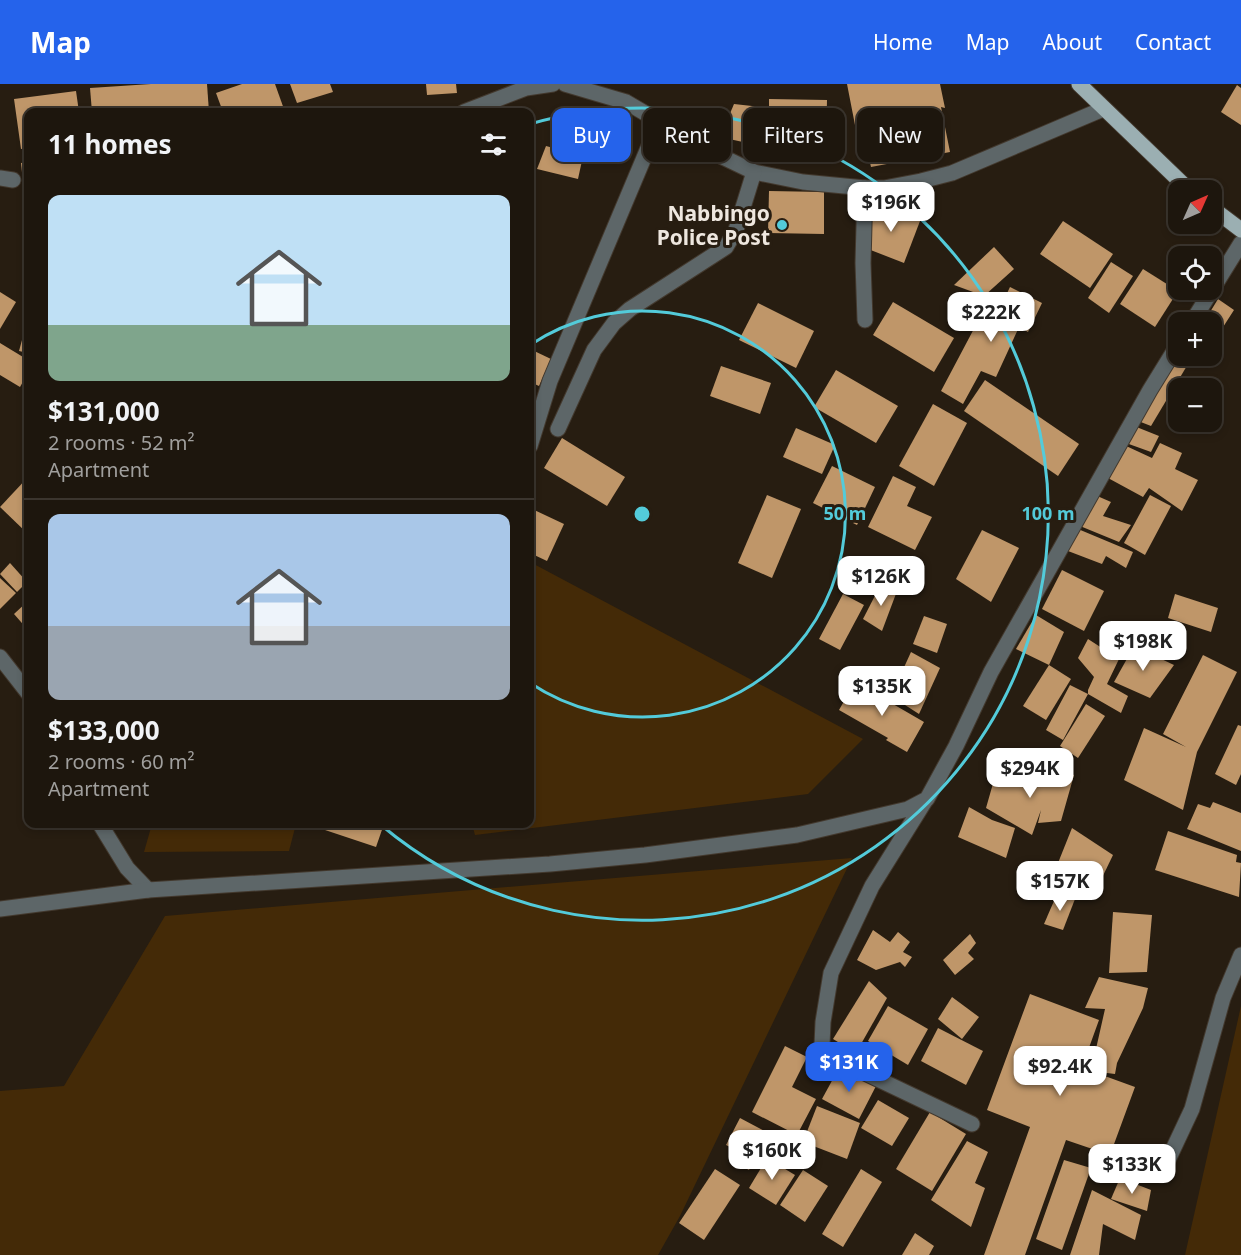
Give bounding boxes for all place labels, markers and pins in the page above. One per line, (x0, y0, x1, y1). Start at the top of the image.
pin: $196K (849, 182, 933, 233)
place label: Nabbingo Police Post (657, 199, 770, 251)
marker: Nabbingo Police Post (775, 218, 789, 232)
pin: $222K (949, 292, 1033, 343)
centre of rings (632, 504, 652, 524)
pin: $126K (839, 556, 923, 607)
pin: $198K (1101, 621, 1185, 672)
pin: $135K (840, 666, 924, 717)
pin: $294K (988, 748, 1072, 799)
pin: $157K (1018, 861, 1102, 912)
pin: $131K (807, 1042, 891, 1093)
pin: $92.4K (1011, 1046, 1109, 1097)
pin: $160K (730, 1130, 814, 1181)
pin: $133K (1090, 1144, 1174, 1195)

